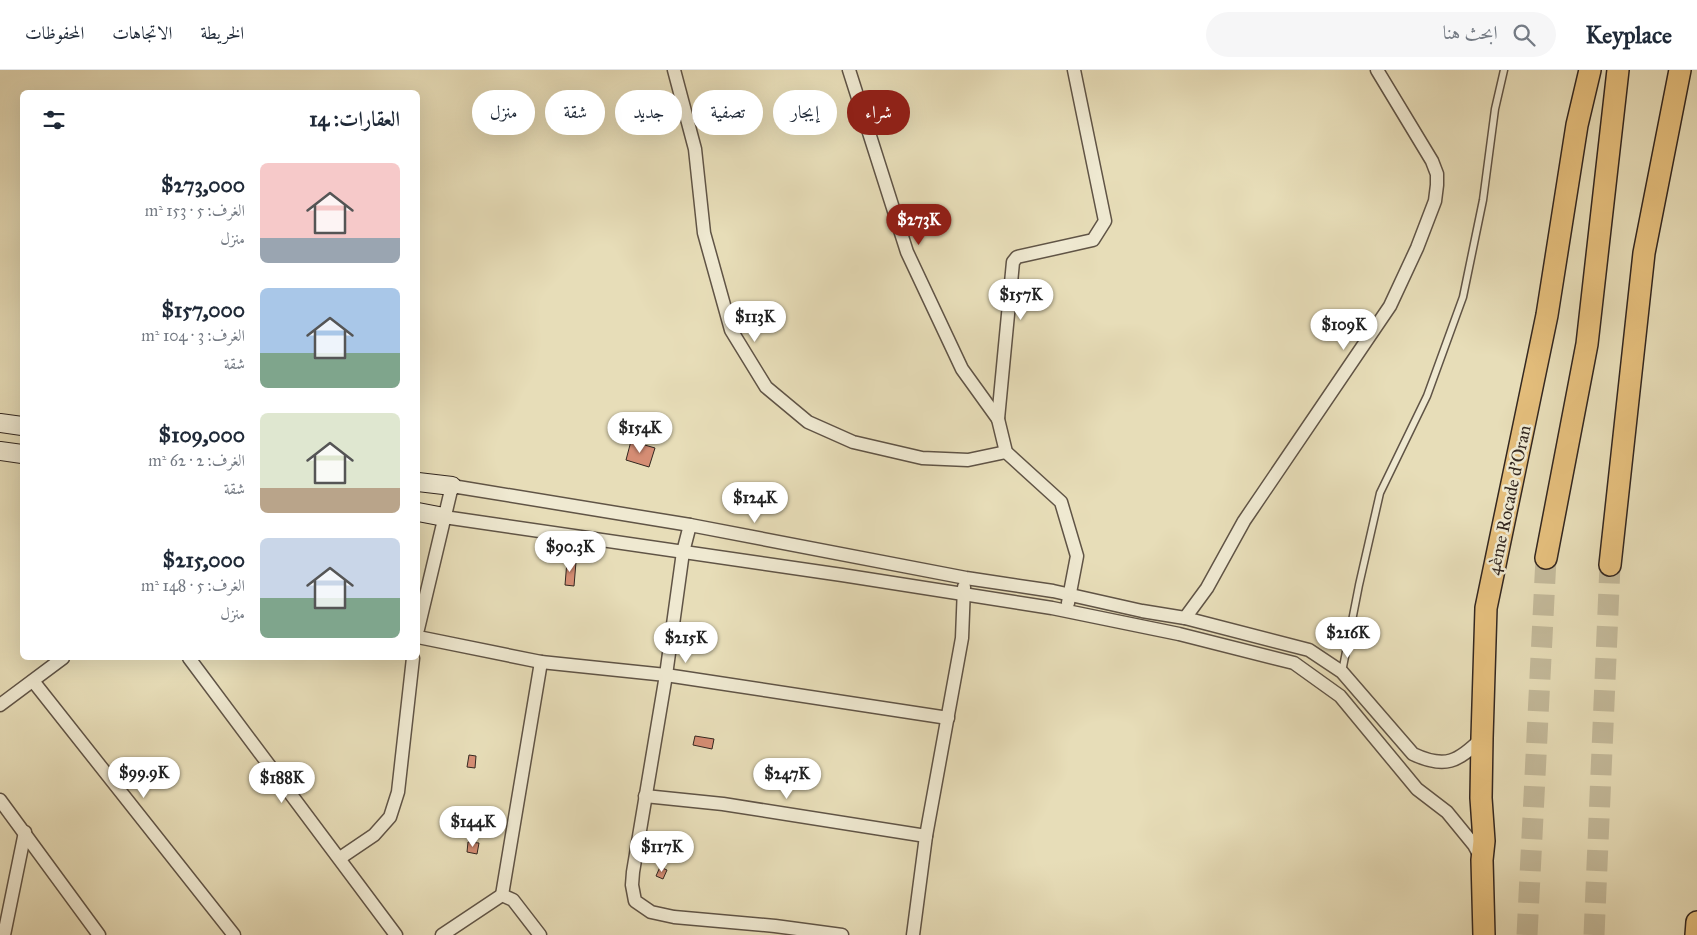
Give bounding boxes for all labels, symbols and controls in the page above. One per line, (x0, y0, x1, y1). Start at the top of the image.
search box (1206, 12, 1556, 57)
text: Keyplace (1586, 20, 1672, 50)
text: ابحث هنا (1443, 21, 1498, 44)
icon: search (1510, 21, 1538, 49)
text: المحفوظات (25, 22, 84, 44)
text: الاتجاهات (112, 22, 172, 44)
text: الخريطة (200, 22, 244, 44)
chip: منزل (472, 90, 535, 135)
chip: شقة (545, 90, 605, 135)
chip: جديد (615, 90, 682, 135)
chip: تصفية (692, 90, 763, 135)
chip: إيجار (773, 90, 837, 135)
chip: شراء (847, 90, 910, 135)
icon: filters (40, 106, 68, 134)
text: العقارات: 14 (309, 106, 400, 132)
text: $273,000 (161, 172, 245, 198)
icon: home (300, 183, 360, 243)
text: الغرف: 5 · 153 m² (145, 201, 245, 220)
pin: $273K (884, 204, 954, 246)
text: $273K (897, 210, 941, 229)
text: منزل (220, 229, 245, 248)
pin: $157K (986, 278, 1056, 321)
text: $157K (999, 285, 1043, 304)
text: $157,000 (161, 297, 245, 323)
pin: $113K (720, 300, 790, 343)
text: $113K (735, 307, 775, 326)
icon: home (300, 308, 360, 368)
pin: $109K (1309, 308, 1379, 351)
text: $109K (1321, 315, 1367, 334)
text: الغرف: 3 · 104 m² (141, 326, 245, 345)
text: شقة (224, 354, 245, 373)
pin: $154K (605, 412, 675, 454)
text: $154K (618, 418, 662, 437)
text: $109,000 (159, 422, 245, 448)
street label: 4ème Rocade d'Oran (1482, 423, 1536, 577)
icon: home (300, 433, 360, 493)
text: الغرف: 2 · 62 m² (148, 451, 245, 470)
text: شقة (224, 479, 245, 498)
pin: $124K (720, 482, 790, 524)
text: $124K (733, 488, 777, 507)
pin: $90.3K (529, 530, 611, 573)
text: $90.3K (546, 537, 594, 556)
text: $215,000 (163, 547, 245, 573)
icon: home (300, 558, 360, 618)
text: الغرف: 5 · 148 m² (141, 576, 245, 595)
text: منزل (220, 604, 245, 623)
pin: $216K (1313, 616, 1383, 659)
pin: $215K (651, 622, 721, 664)
text: $216K (1326, 623, 1370, 642)
text: $215K (665, 628, 707, 647)
pin: $99.9K (103, 756, 185, 799)
pin: $247K (752, 758, 822, 800)
pin: $188K (247, 762, 317, 804)
text: $99.9K (119, 763, 169, 782)
text: $247K (764, 764, 810, 783)
text: $188K (260, 768, 304, 787)
pin: $144K (438, 806, 508, 848)
text: $144K (450, 812, 496, 831)
pin: $117K (627, 830, 697, 873)
text: $117K (641, 837, 683, 856)

